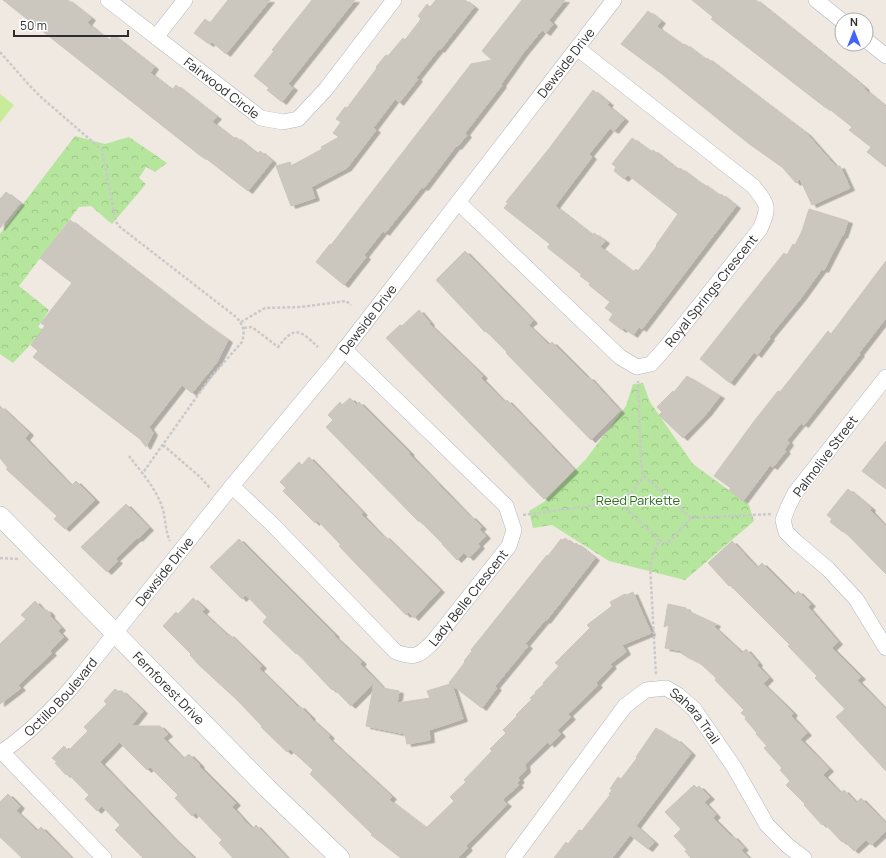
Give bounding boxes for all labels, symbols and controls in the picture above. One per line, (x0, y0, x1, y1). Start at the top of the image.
scale bar (14, 12, 128, 38)
north arrow (834, 12, 874, 52)
text: N (850, 14, 858, 29)
text: 50 m (20, 17, 47, 34)
street label: Dewside Drive (533, 24, 599, 101)
street label: Fairwood Circle (180, 53, 264, 123)
street label: Royal Springs Crescent (661, 231, 761, 351)
street label: Dewside Drive (335, 280, 401, 358)
street label: Palmolive Street (789, 412, 861, 500)
park label: Reed Parkette (596, 491, 681, 509)
street label: Dewside Drive (131, 532, 198, 610)
street label: Lady Belle Crescent (424, 546, 512, 650)
street label: Fernforest Drive (129, 648, 209, 729)
street label: Octillo Boulevard (20, 654, 101, 740)
street label: Sahara Trail (667, 683, 724, 747)

